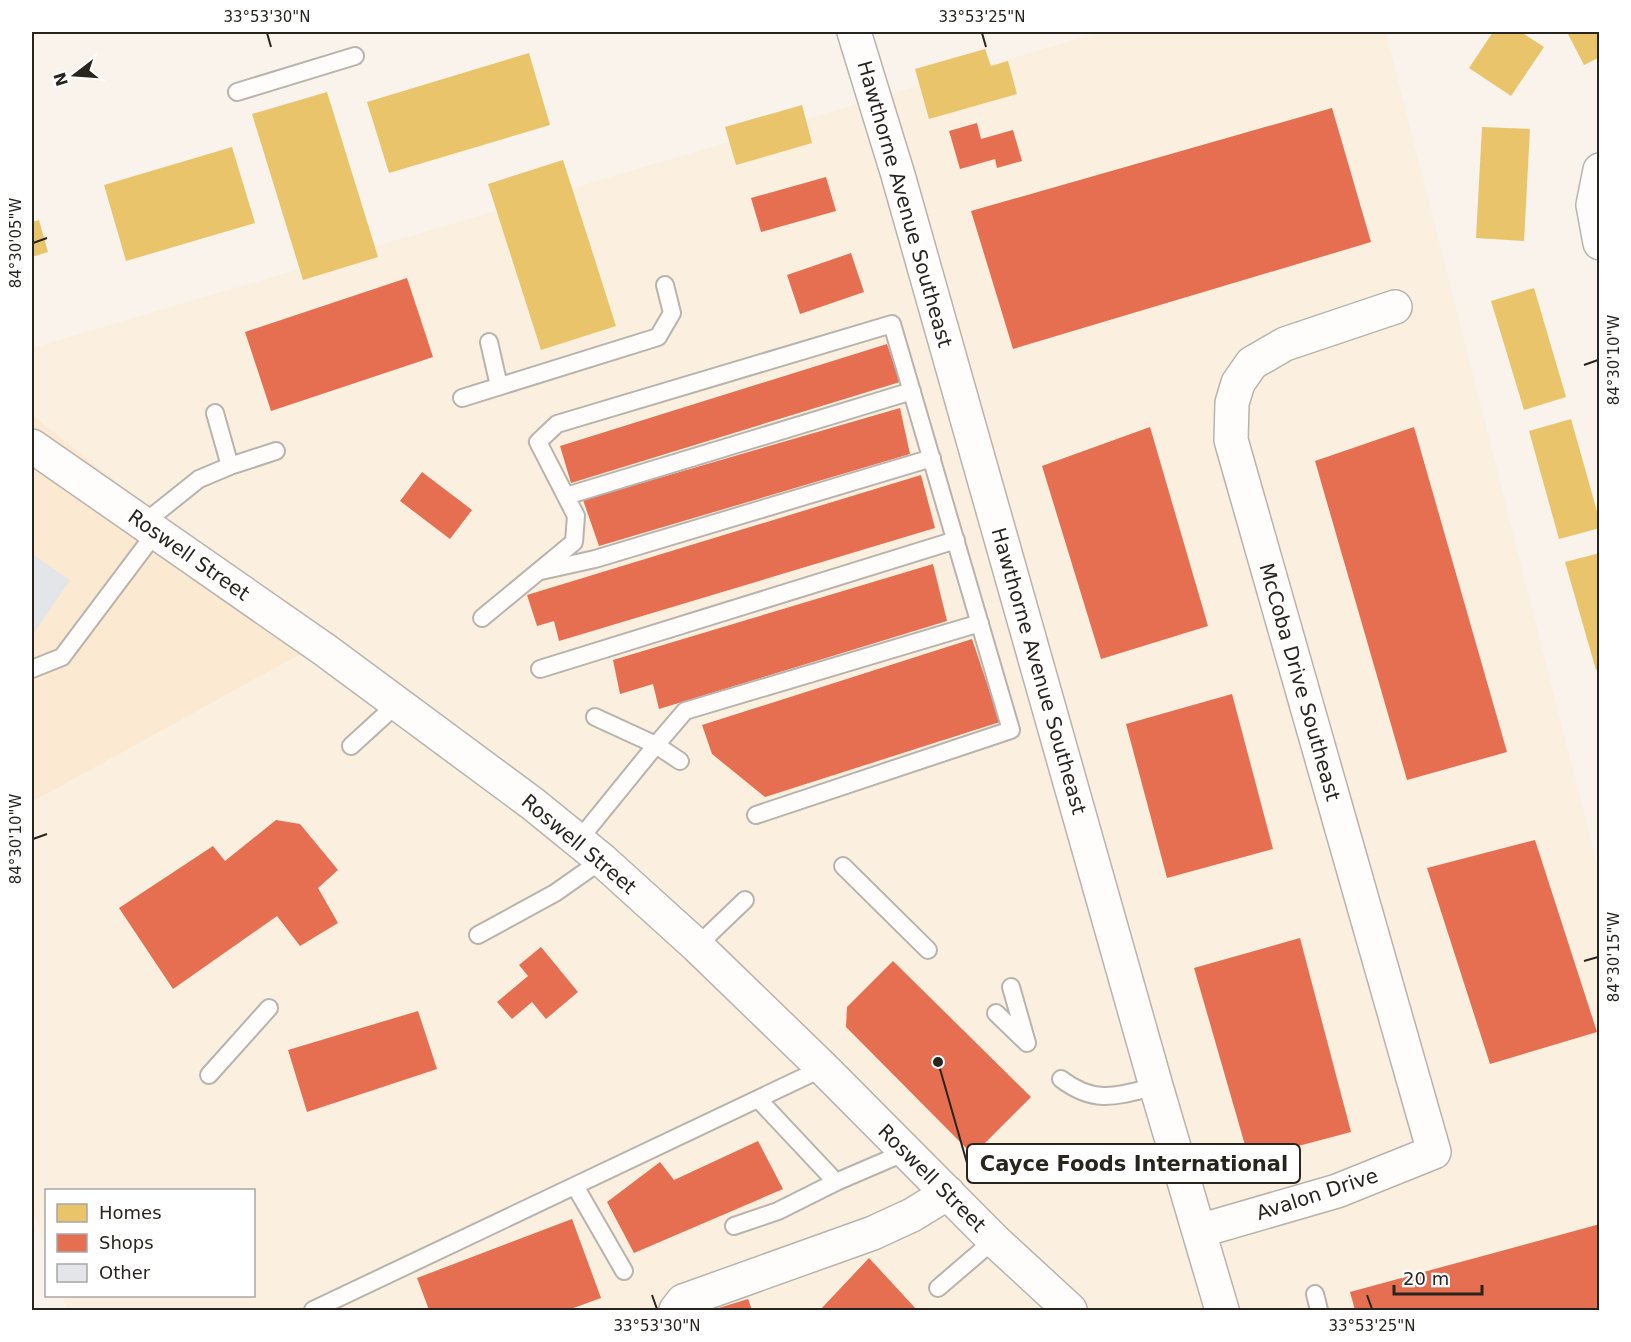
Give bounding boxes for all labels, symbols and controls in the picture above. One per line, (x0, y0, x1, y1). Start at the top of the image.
text: 33°53'30"N (223, 8, 311, 26)
text: 33°53'25"N (938, 8, 1026, 26)
north arrow (45, 45, 105, 105)
street label: Hawthorne Avenue Southeast (853, 58, 958, 350)
text: N (50, 70, 72, 88)
text: 84°30'05"W (7, 198, 25, 288)
text: 84°30'10"W (1605, 315, 1623, 405)
street label: Roswell Street (124, 504, 254, 606)
street label: Hawthorne Avenue Southeast (987, 525, 1092, 817)
street label: McCoba Drive Southeast (1255, 560, 1346, 804)
street label: Roswell Street (517, 789, 641, 899)
text: 84°30'10"W (7, 794, 25, 884)
text: 84°30'15"W (1605, 912, 1623, 1002)
street label: Roswell Street (873, 1119, 991, 1237)
callout: Cayce Foods International (967, 1144, 1300, 1183)
text: Cayce Foods International (980, 1152, 1288, 1176)
street label: Avalon Drive (1253, 1163, 1381, 1225)
legend (45, 1189, 255, 1297)
text: Homes (99, 1202, 162, 1223)
text: Shops (99, 1232, 154, 1253)
scale bar (1394, 1258, 1482, 1296)
text: Other (99, 1262, 151, 1283)
text: 20 m (1403, 1268, 1449, 1289)
text: 33°53'30"N (613, 1317, 701, 1335)
text: 33°53'25"N (1328, 1317, 1416, 1335)

